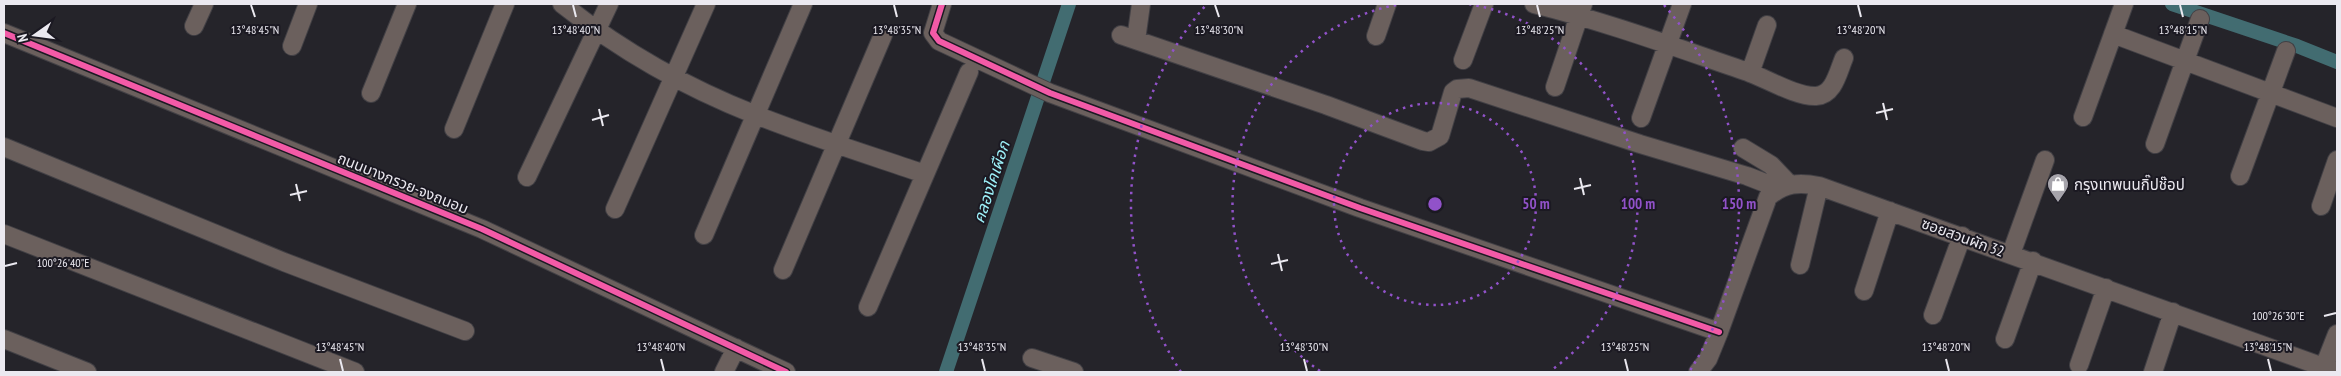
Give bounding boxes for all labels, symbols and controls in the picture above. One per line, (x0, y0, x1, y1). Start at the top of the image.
north arrow (10, 10, 60, 60)
text: 13°48'45"N (231, 22, 279, 37)
text: 13°48'40"N (552, 22, 600, 37)
text: 13°48'35"N (873, 22, 921, 37)
text: 13°48'30"N (1195, 22, 1243, 37)
text: 13°48'25"N (1516, 22, 1564, 37)
text: 13°48'20"N (1837, 22, 1885, 37)
text: 13°48'15"N (2159, 22, 2207, 37)
text: N (13, 32, 32, 44)
water label: คลองโคเผือก (968, 137, 1014, 226)
street label: ถนนบางกรวย-จงถนอม (335, 148, 471, 218)
shop icon: กรุงเทพนนกิ๊ปช๊อป (2046, 172, 2070, 203)
place label: กรุงเทพนนกิ๊ปช๊อป (2074, 174, 2185, 194)
text: 50 m (1522, 194, 1550, 213)
text: 100 m (1621, 194, 1655, 213)
text: 150 m (1722, 194, 1756, 213)
centre of rings (1426, 195, 1444, 213)
street label: ซอยสวนผัก 32 (1919, 213, 2007, 261)
text: 100°26'40"E (37, 255, 89, 270)
text: 100°26'30"E (2252, 308, 2304, 323)
text: 13°48'45"N (316, 339, 364, 354)
text: 13°48'40"N (637, 339, 685, 354)
text: 13°48'35"N (958, 339, 1006, 354)
text: 13°48'30"N (1280, 339, 1328, 354)
text: 13°48'25"N (1601, 339, 1649, 354)
text: 13°48'20"N (1922, 339, 1970, 354)
text: 13°48'15"N (2244, 339, 2292, 354)

